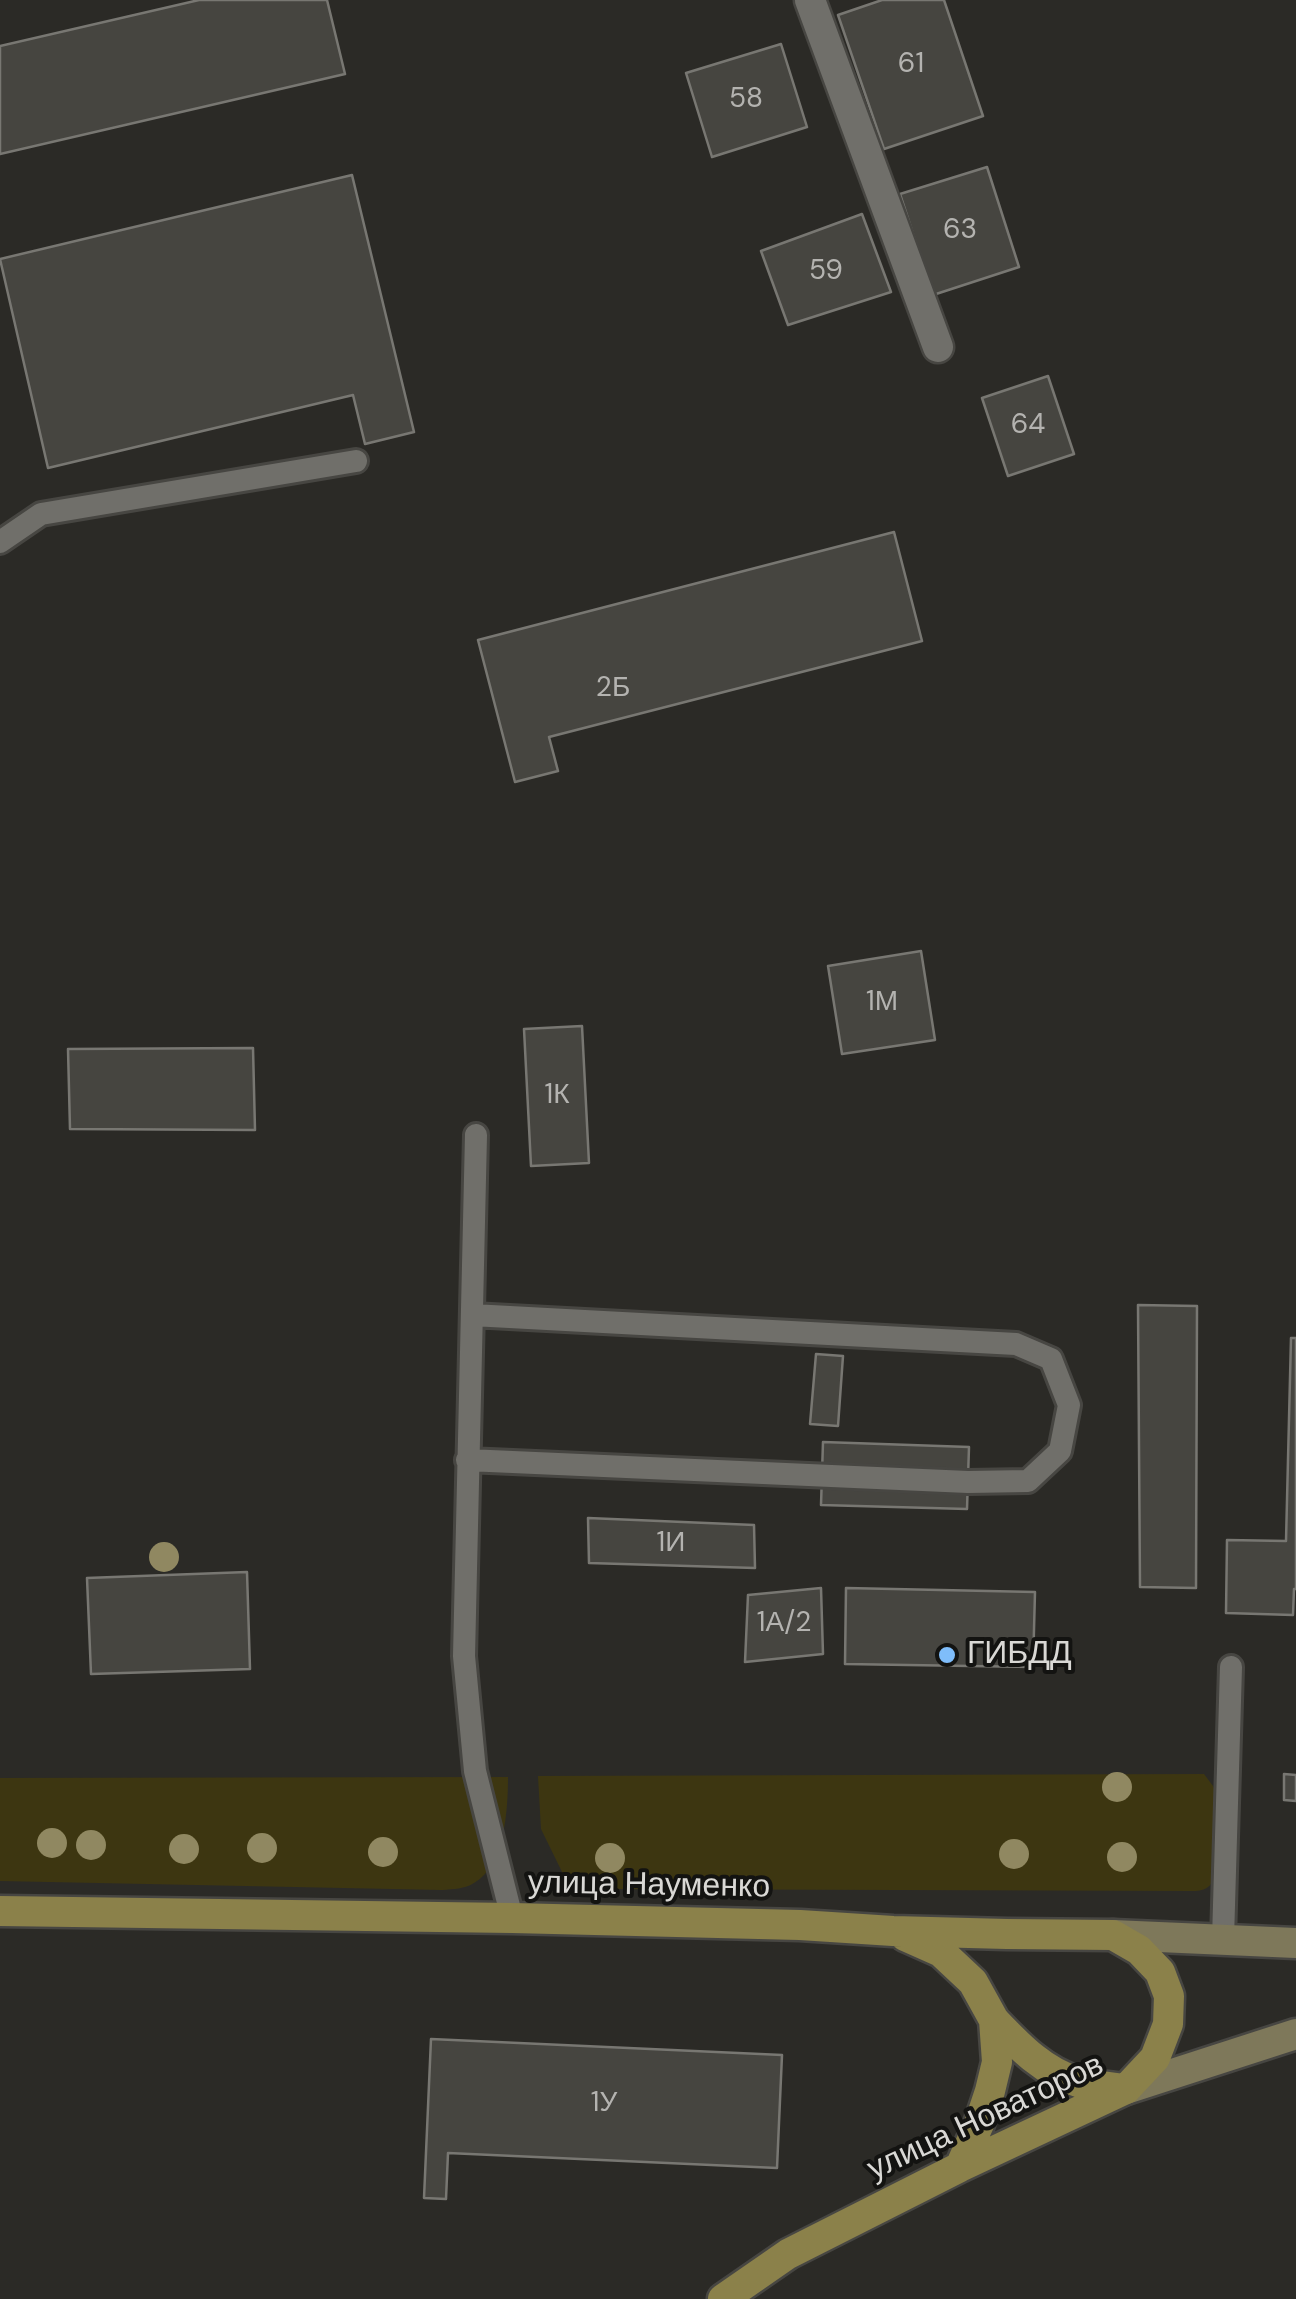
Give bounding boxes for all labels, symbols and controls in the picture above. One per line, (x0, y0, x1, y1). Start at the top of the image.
house number: 61 (898, 48, 924, 82)
house number: 58 (729, 83, 763, 117)
house number: 63 (943, 214, 977, 248)
house number: 59 (809, 255, 843, 289)
house number: 64 (1011, 409, 1045, 443)
house number: 2Б (596, 672, 630, 706)
house number: 1М (866, 986, 898, 1020)
house number: 1К (544, 1079, 570, 1113)
house number: 1И (657, 1527, 685, 1561)
house number: 1А/2 (757, 1607, 811, 1641)
place label: ГИБДД (967, 1636, 1072, 1674)
marker: ГИБДД (936, 1644, 958, 1666)
street label: улица Науменко (528, 1865, 770, 1907)
street label: улица Новаторов (862, 2047, 1110, 2189)
house number: 1У (591, 2087, 617, 2121)

